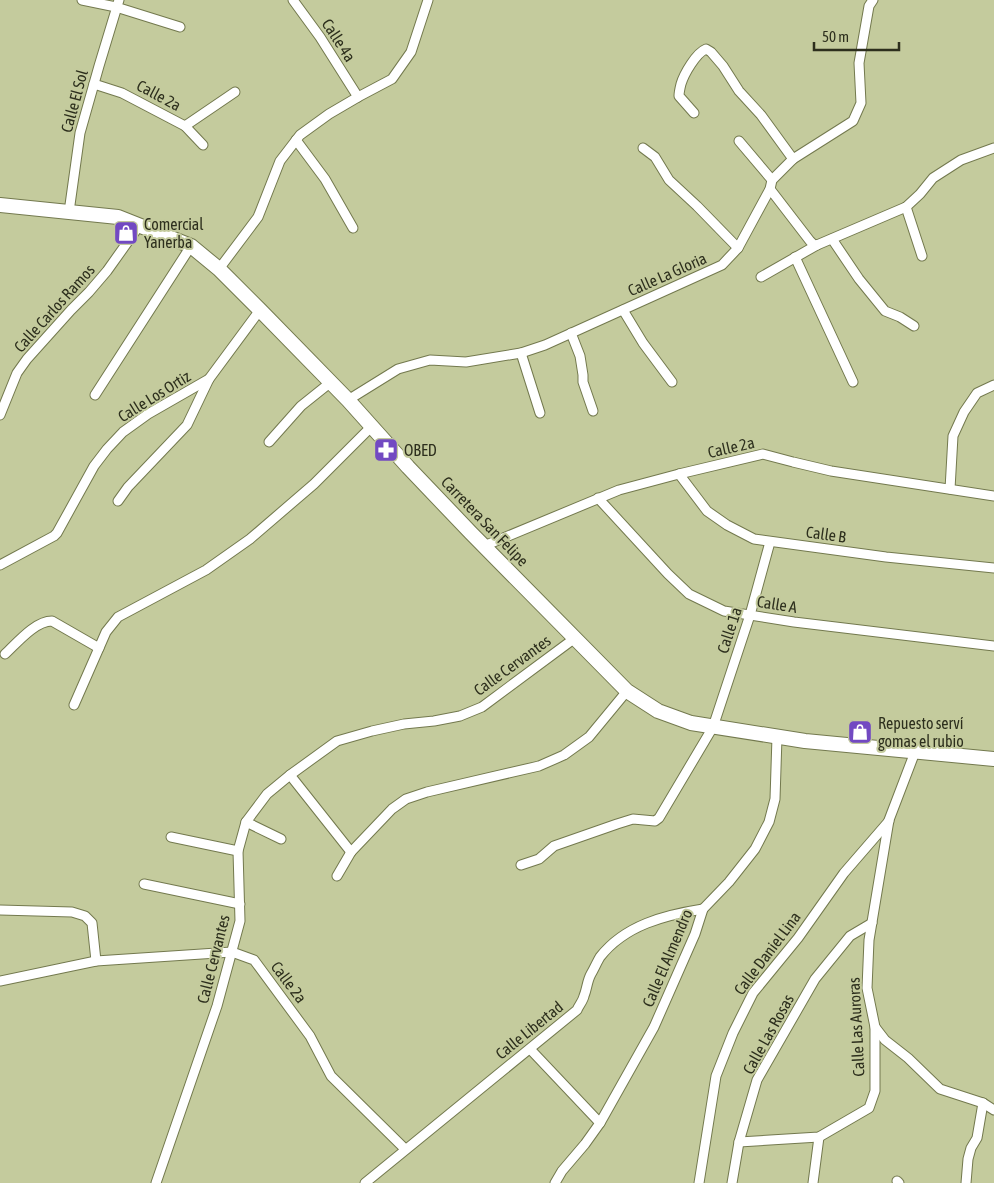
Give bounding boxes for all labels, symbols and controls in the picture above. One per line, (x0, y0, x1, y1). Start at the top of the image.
street label: Calle 4a (319, 15, 359, 65)
scale bar (814, 20, 899, 52)
text: 50 m (822, 28, 849, 45)
street label: Calle El Sol (57, 67, 91, 134)
street label: Calle 2a (134, 76, 184, 114)
place label: Comercial Yanerba (144, 215, 204, 251)
shop icon: Comercial Yanerba (113, 220, 139, 246)
street label: Calle La Gloria (625, 249, 709, 299)
street label: Calle Carlos Ramos (10, 260, 98, 355)
street label: Calle Los Ortiz (114, 367, 194, 425)
street label: Calle 2a (706, 433, 756, 461)
pharmacy icon: OBED (373, 437, 399, 463)
place label: OBED (404, 441, 437, 459)
street label: Carretera San Felipe (437, 473, 532, 570)
street label: Calle B (805, 522, 847, 546)
street label: Calle A (756, 592, 798, 616)
street label: Calle 1a (713, 605, 745, 655)
street label: Calle Cervantes (470, 631, 554, 699)
place label: Repuesto serví gomas el rubio (878, 714, 964, 751)
shop icon: Repuesto serví gomas el rubio (847, 719, 873, 745)
street label: Calle El Almendro (638, 907, 696, 1009)
street label: Calle Daniel Lina (730, 908, 804, 998)
street label: Calle Cervantes (193, 913, 233, 1005)
street label: Calle 2a (268, 958, 310, 1006)
street label: Calle Las Auroras (844, 977, 868, 1077)
street label: Calle Las Rosas (739, 991, 797, 1077)
street label: Calle Libertad (492, 997, 566, 1063)

